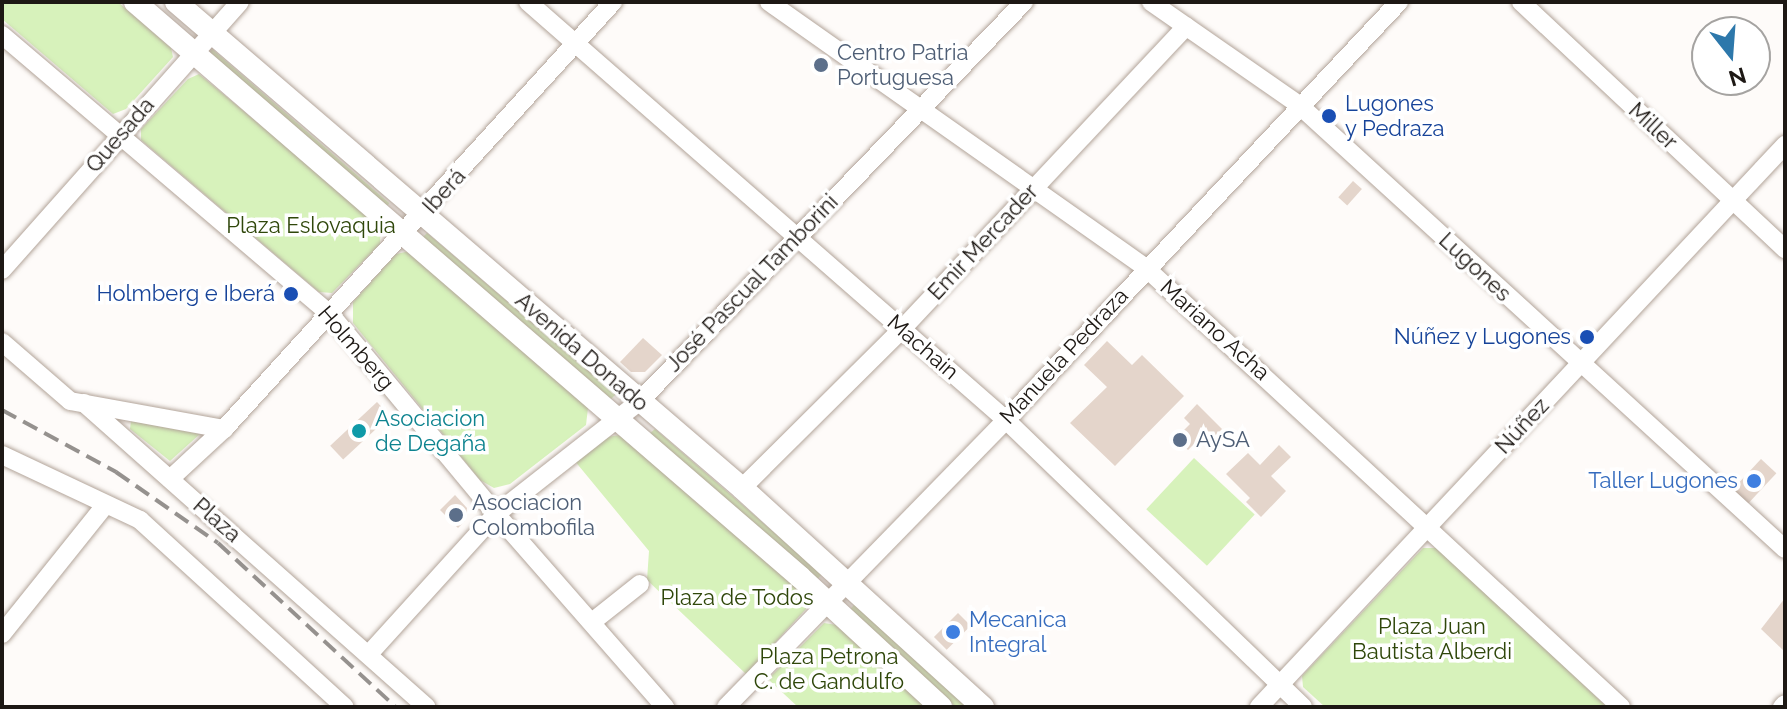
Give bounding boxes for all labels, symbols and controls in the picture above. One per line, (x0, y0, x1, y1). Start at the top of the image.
north arrow (1691, 16, 1771, 96)
place label: Centro Patria Portuguesa (837, 39, 968, 90)
marker: Centro Patria Portuguesa (812, 56, 830, 74)
text: N (1726, 62, 1749, 92)
place label: Lugones y Pedraza (1345, 90, 1445, 142)
street label: Quesada (80, 92, 160, 178)
street label: Miller (1623, 97, 1683, 155)
marker: Lugones y Pedraza (1320, 107, 1338, 125)
street label: Iberá (417, 163, 471, 219)
street label: Emir Mercader (922, 178, 1044, 306)
street label: José Pascual Tamborini (660, 188, 844, 378)
park label: Plaza Eslovaquia (226, 213, 396, 239)
street label: Lugones (1433, 227, 1517, 307)
street label: Mariano Acha (1155, 274, 1275, 386)
place label: Holmberg e Iberá (96, 281, 275, 307)
street label: Manuela Pedraza (994, 283, 1134, 429)
marker: Holmberg e Iberá (282, 285, 300, 303)
street label: Avenida Donado (510, 287, 654, 417)
street label: Holmberg (312, 301, 400, 395)
street label: Machain (882, 309, 964, 385)
place label: Núñez y Lugones (1392, 324, 1571, 350)
marker: Núñez y Lugones (1578, 328, 1596, 346)
street label: Núñez (1490, 393, 1554, 459)
place label: Asociacion de Degaña (375, 405, 486, 456)
marker: Asociacion de Degaña (350, 422, 368, 440)
place label: AySA (1196, 427, 1250, 453)
marker: AySA (1171, 431, 1189, 449)
place label: Taller Lugones (1588, 468, 1738, 494)
marker: Taller Lugones (1745, 472, 1763, 490)
place label: Asociacion Colombofila (472, 489, 595, 540)
street label: Plaza (188, 492, 246, 548)
marker: Asociacion Colombofila (447, 506, 465, 524)
park label: Plaza de Todos (660, 585, 814, 611)
place label: Mecanica Integral (969, 606, 1067, 658)
park label: Plaza Juan Bautista Alberdi (1352, 613, 1512, 664)
marker: Mecanica Integral (944, 623, 962, 641)
park label: Plaza Petrona C. de Gandulfo (754, 643, 904, 694)

